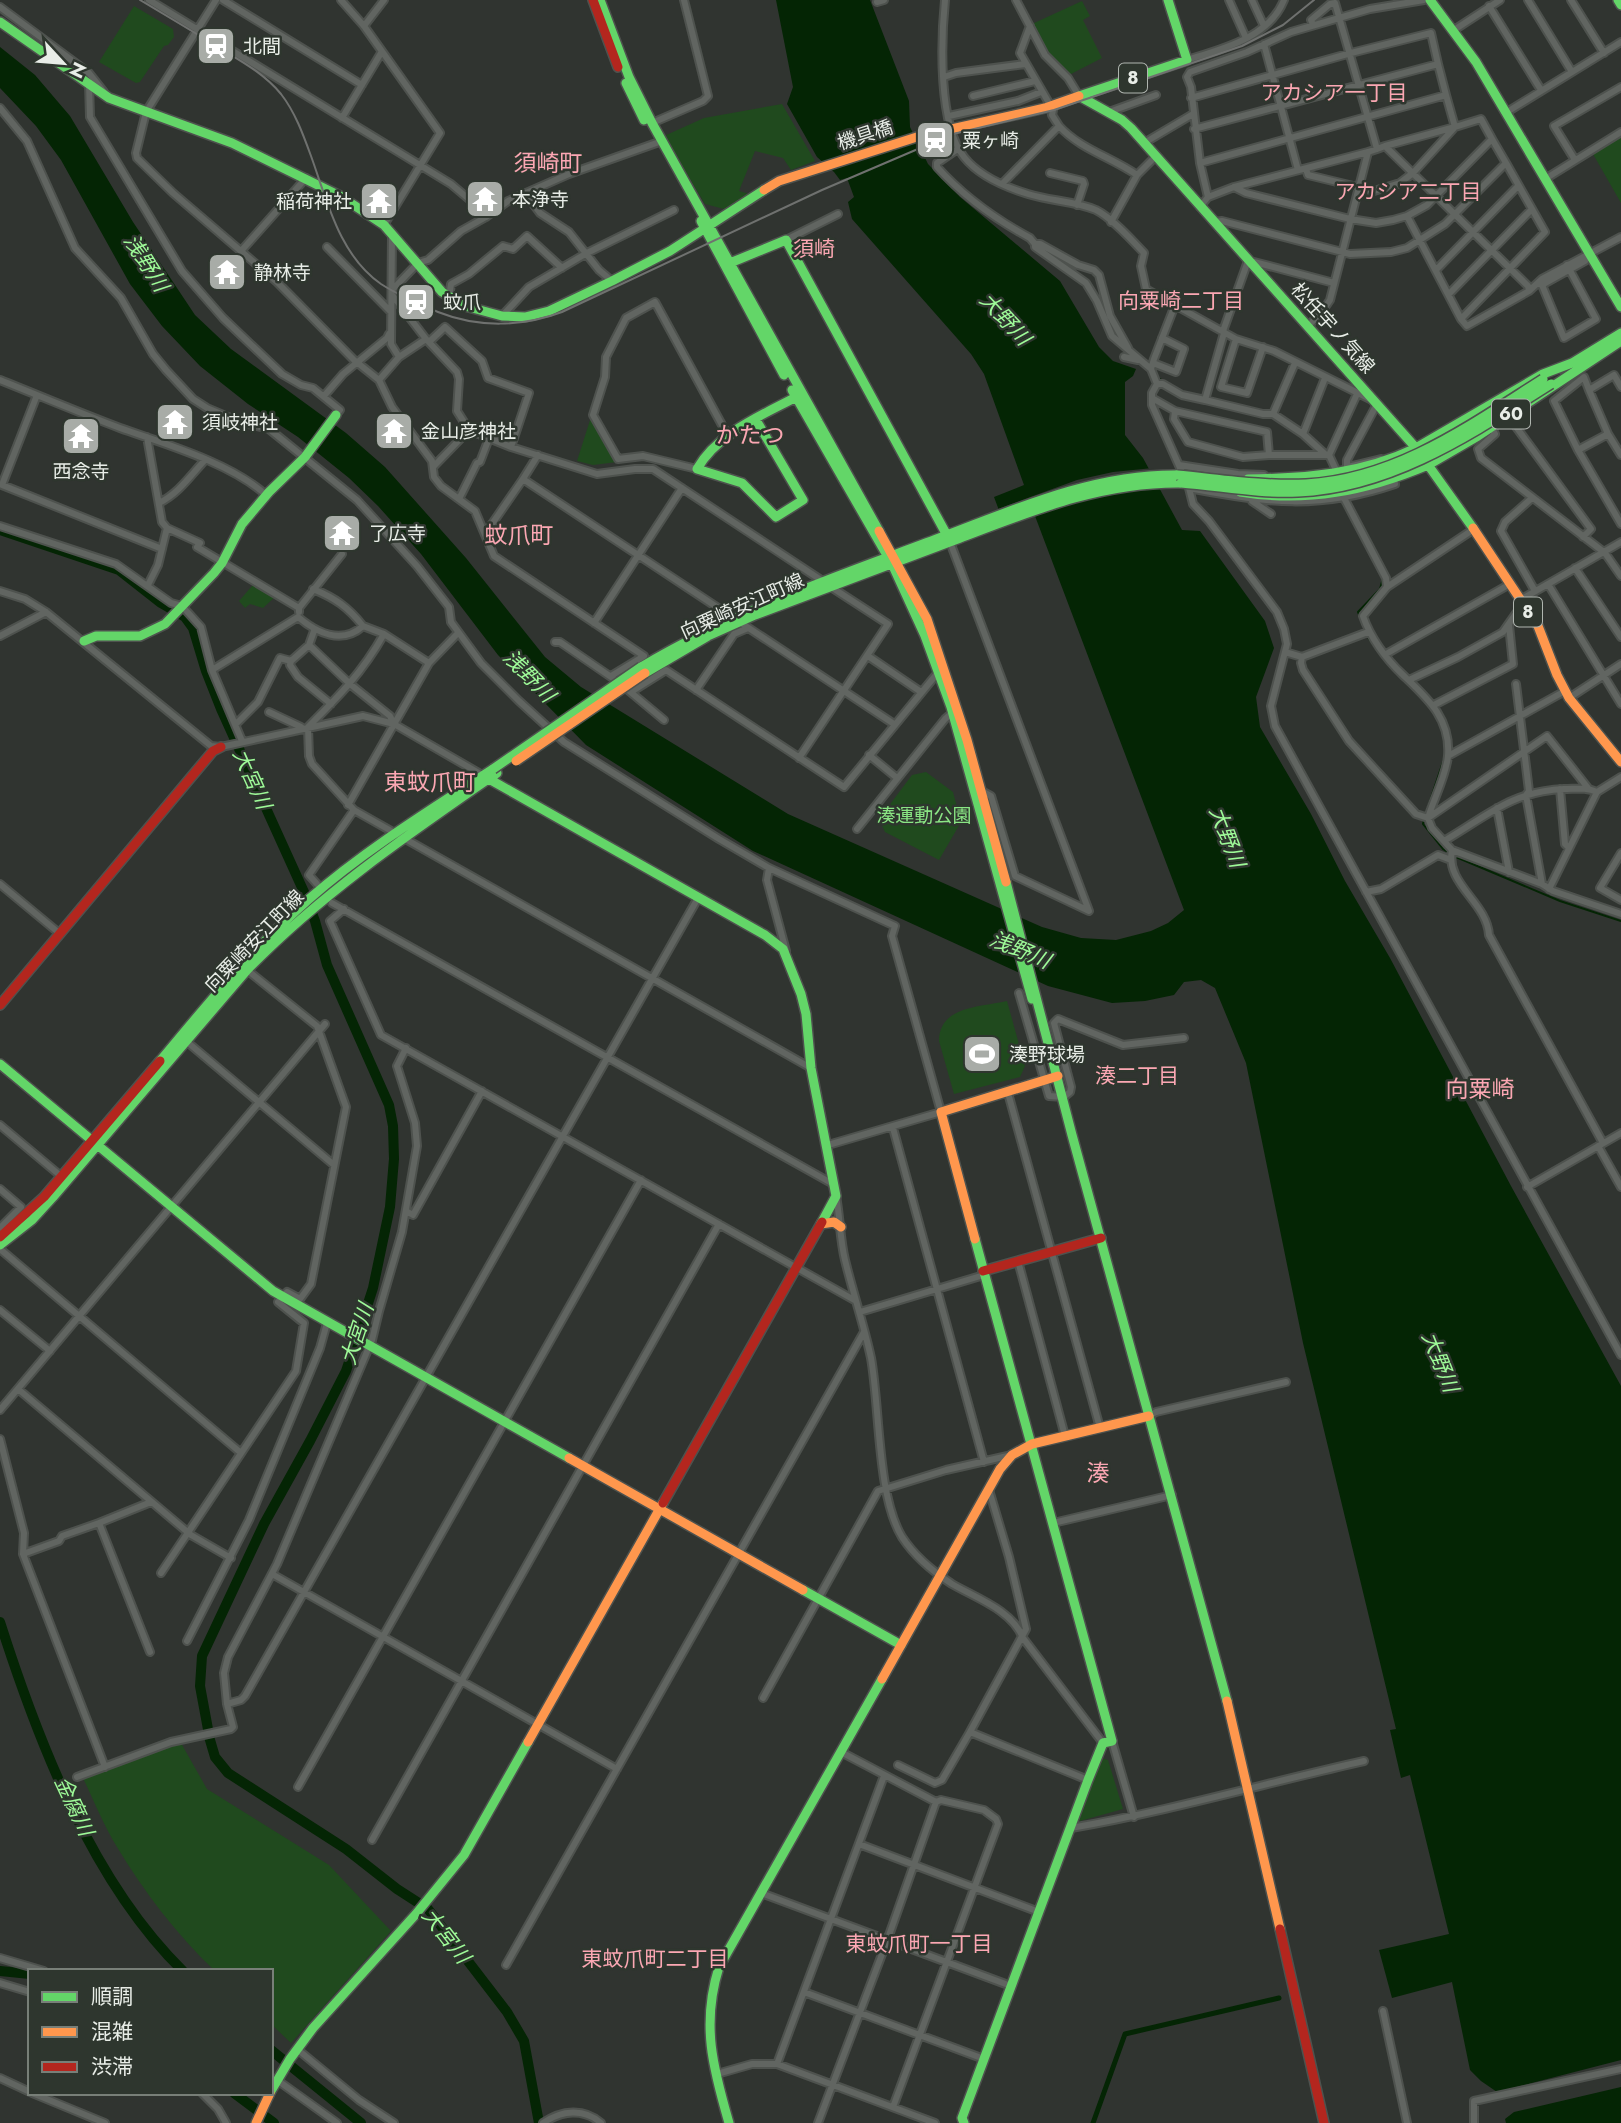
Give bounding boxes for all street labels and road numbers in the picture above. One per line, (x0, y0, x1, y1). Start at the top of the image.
road number: 8 (1119, 64, 1147, 92)
street label: 機具橋 (834, 113, 896, 157)
street label: 松任宇ノ気線 (1285, 277, 1381, 379)
road number: 60 (1492, 400, 1530, 428)
street label: 向粟崎安江町線 (676, 567, 808, 645)
road number: 8 (1514, 598, 1542, 626)
street label: 向粟崎安江町線 (198, 884, 310, 998)

